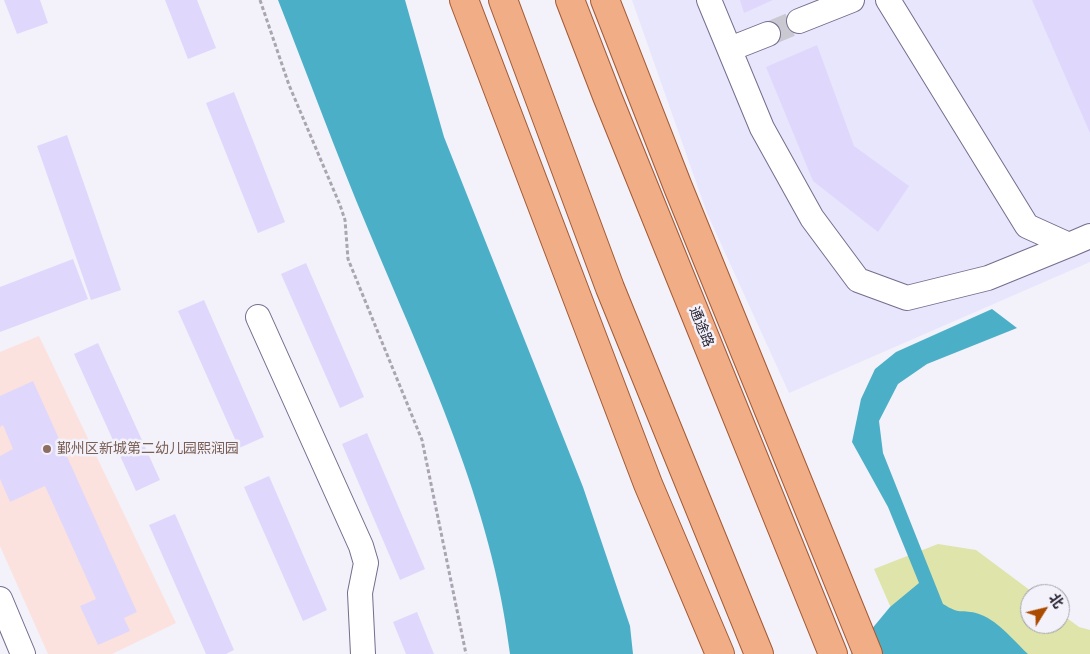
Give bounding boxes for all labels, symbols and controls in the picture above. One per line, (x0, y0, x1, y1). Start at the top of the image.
street label: 通途路 (685, 304, 717, 350)
place label: 鄞州区新城第二幼儿园熙润园 (57, 441, 239, 457)
marker: 鄞州区新城第二幼儿园熙润园 (41, 443, 53, 455)
north arrow (1020, 584, 1070, 634)
text: 北 (1045, 589, 1069, 612)

